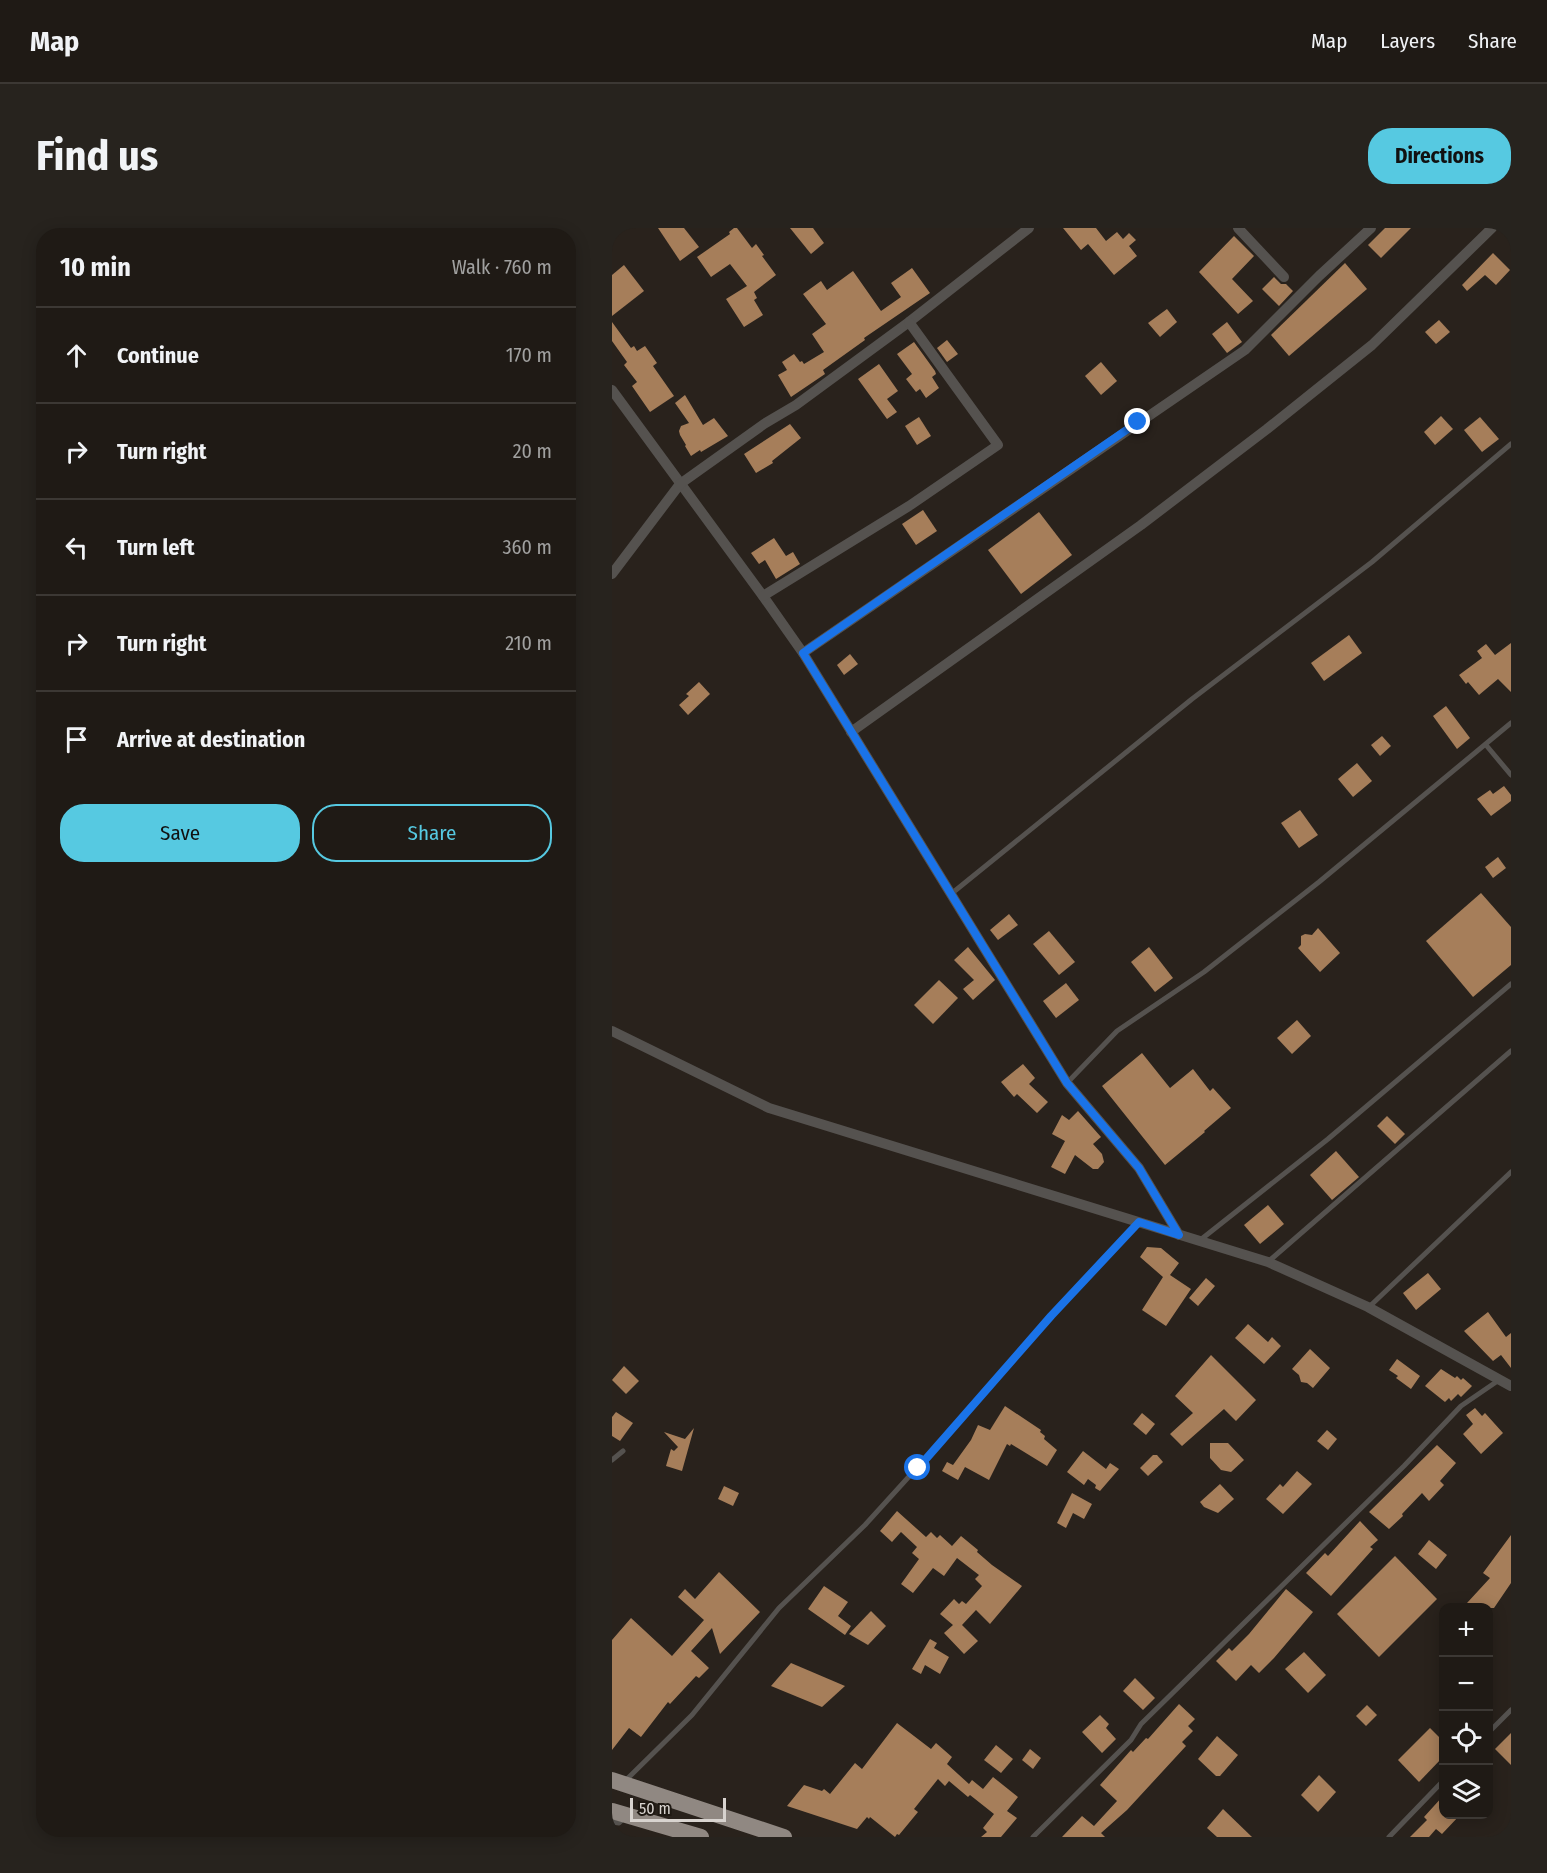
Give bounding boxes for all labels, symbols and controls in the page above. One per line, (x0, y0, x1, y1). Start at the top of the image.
text: Map (30, 25, 79, 58)
text: Map (1311, 28, 1347, 54)
text: Layers (1380, 28, 1435, 54)
text: Share (1468, 28, 1517, 54)
button: Directions (1368, 128, 1511, 184)
text: Find us (36, 131, 158, 181)
text: 10 min (60, 252, 131, 283)
text: Walk · 760 m (452, 255, 552, 279)
icon: ahead (60, 339, 93, 372)
text: Continue (117, 342, 199, 369)
text: 170 m (506, 343, 552, 367)
route end (1124, 408, 1150, 434)
icon: right (60, 435, 93, 468)
text: Turn right (117, 438, 206, 465)
text: 20 m (513, 439, 552, 463)
icon: left (60, 531, 93, 564)
text: Turn left (117, 534, 195, 561)
text: 360 m (503, 535, 552, 559)
icon: right (60, 627, 93, 660)
text: Turn right (117, 630, 206, 657)
text: 210 m (505, 631, 552, 655)
icon: arrive (60, 723, 93, 756)
text: Arrive at destination (117, 726, 305, 753)
button: Save (60, 804, 300, 862)
button: Share (312, 804, 552, 862)
route start (904, 1454, 930, 1480)
map controls (1439, 1603, 1493, 1819)
button: + (1439, 1603, 1493, 1657)
button: − (1439, 1657, 1493, 1711)
button: locate (1439, 1711, 1493, 1765)
button: layers (1439, 1765, 1493, 1819)
scale bar (630, 1795, 726, 1822)
text: 50 m (639, 1799, 671, 1818)

